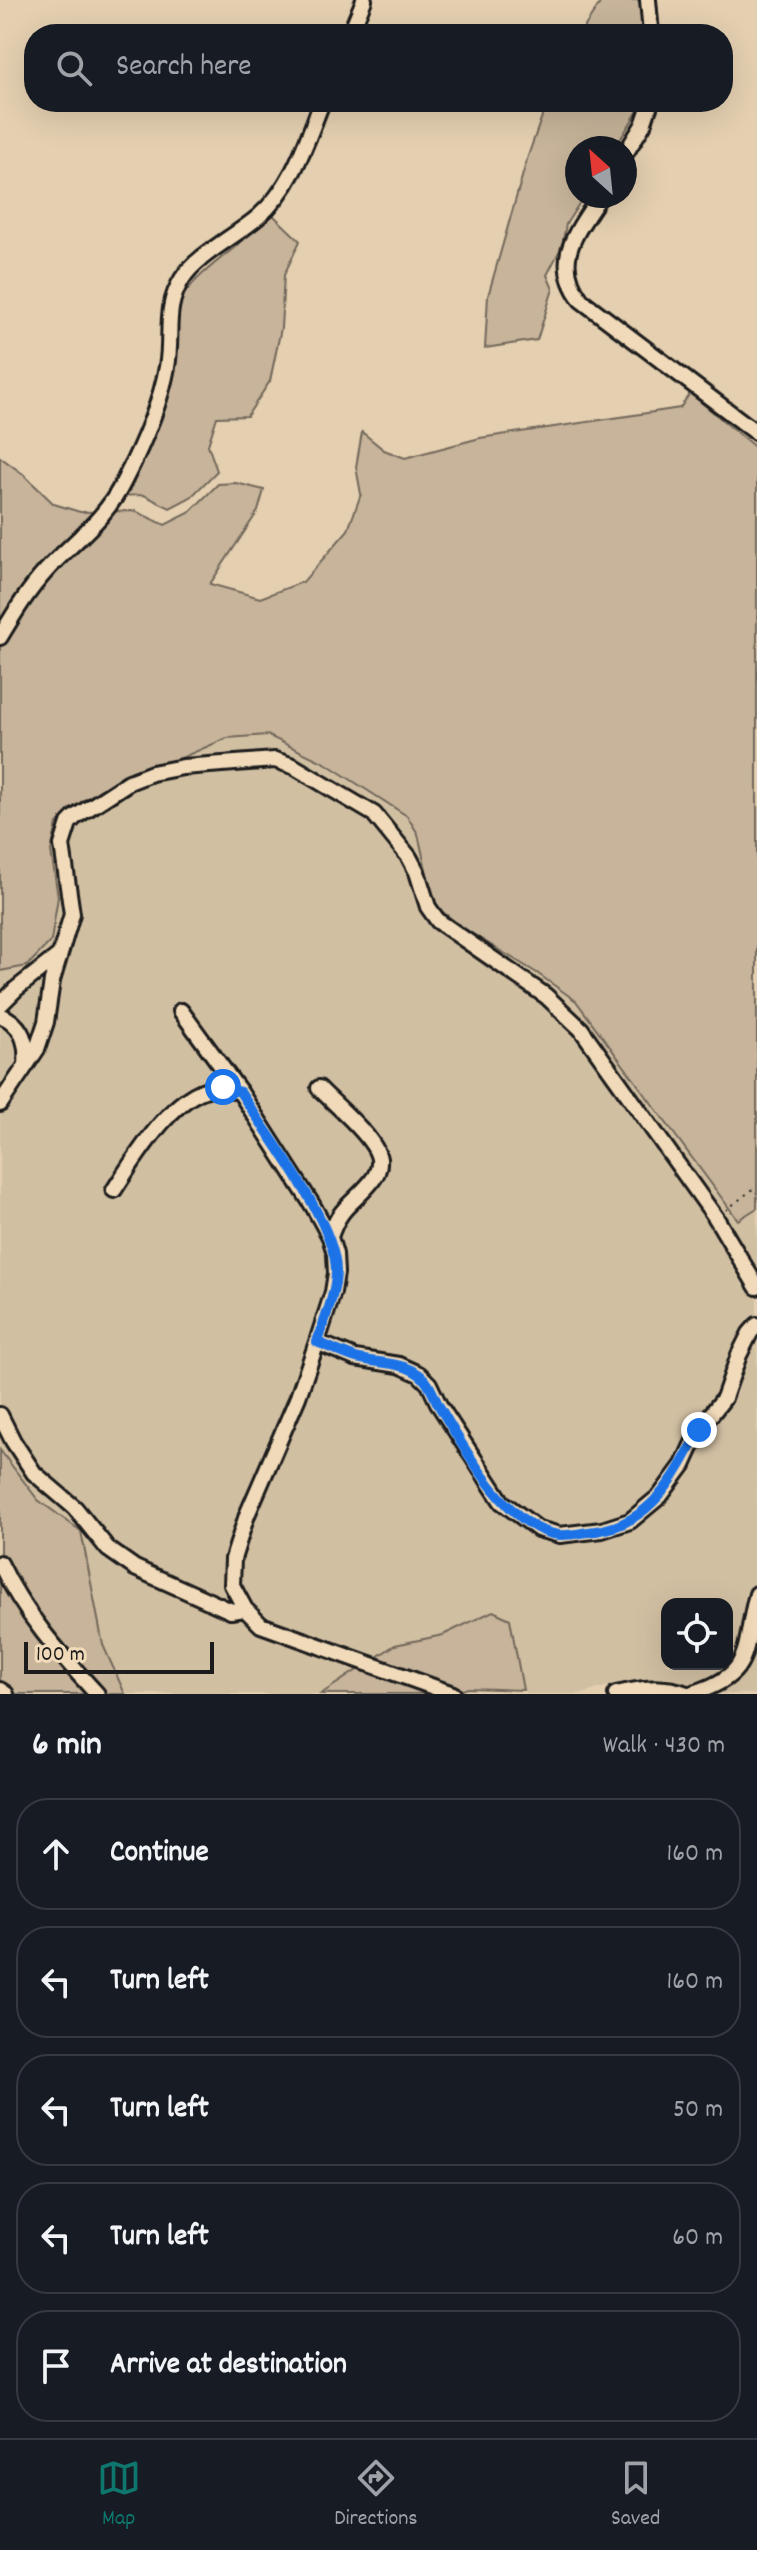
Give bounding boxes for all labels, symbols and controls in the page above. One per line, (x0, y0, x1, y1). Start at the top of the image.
search box (24, 24, 733, 112)
icon: search (52, 46, 96, 90)
text: Search here (116, 47, 252, 90)
north arrow (565, 136, 637, 208)
route start (205, 1069, 241, 1105)
route end (681, 1412, 717, 1448)
map controls (661, 1598, 733, 1670)
button: locate (661, 1598, 733, 1670)
scale bar (24, 1638, 214, 1674)
text: 100 m (36, 1640, 85, 1671)
text: 6 min (32, 1722, 102, 1771)
text: Walk · 430 m (603, 1728, 725, 1765)
icon: ahead (34, 1832, 78, 1876)
text: Continue (110, 1833, 209, 1876)
text: 160 m (667, 1836, 723, 1873)
icon: left (34, 1960, 78, 2004)
text: Turn left (110, 1961, 209, 2004)
text: 160 m (667, 1964, 723, 2001)
icon: left (34, 2088, 78, 2132)
text: Turn left (110, 2089, 209, 2132)
text: 50 m (673, 2092, 723, 2129)
icon: left (34, 2216, 78, 2260)
text: Turn left (110, 2217, 209, 2260)
text: 60 m (672, 2220, 723, 2257)
icon: arrive (34, 2344, 78, 2388)
text: Arrive at destination (110, 2345, 347, 2388)
tab: Map (97, 2456, 141, 2535)
tab: Directions (334, 2456, 418, 2535)
tab: Saved (611, 2456, 660, 2535)

